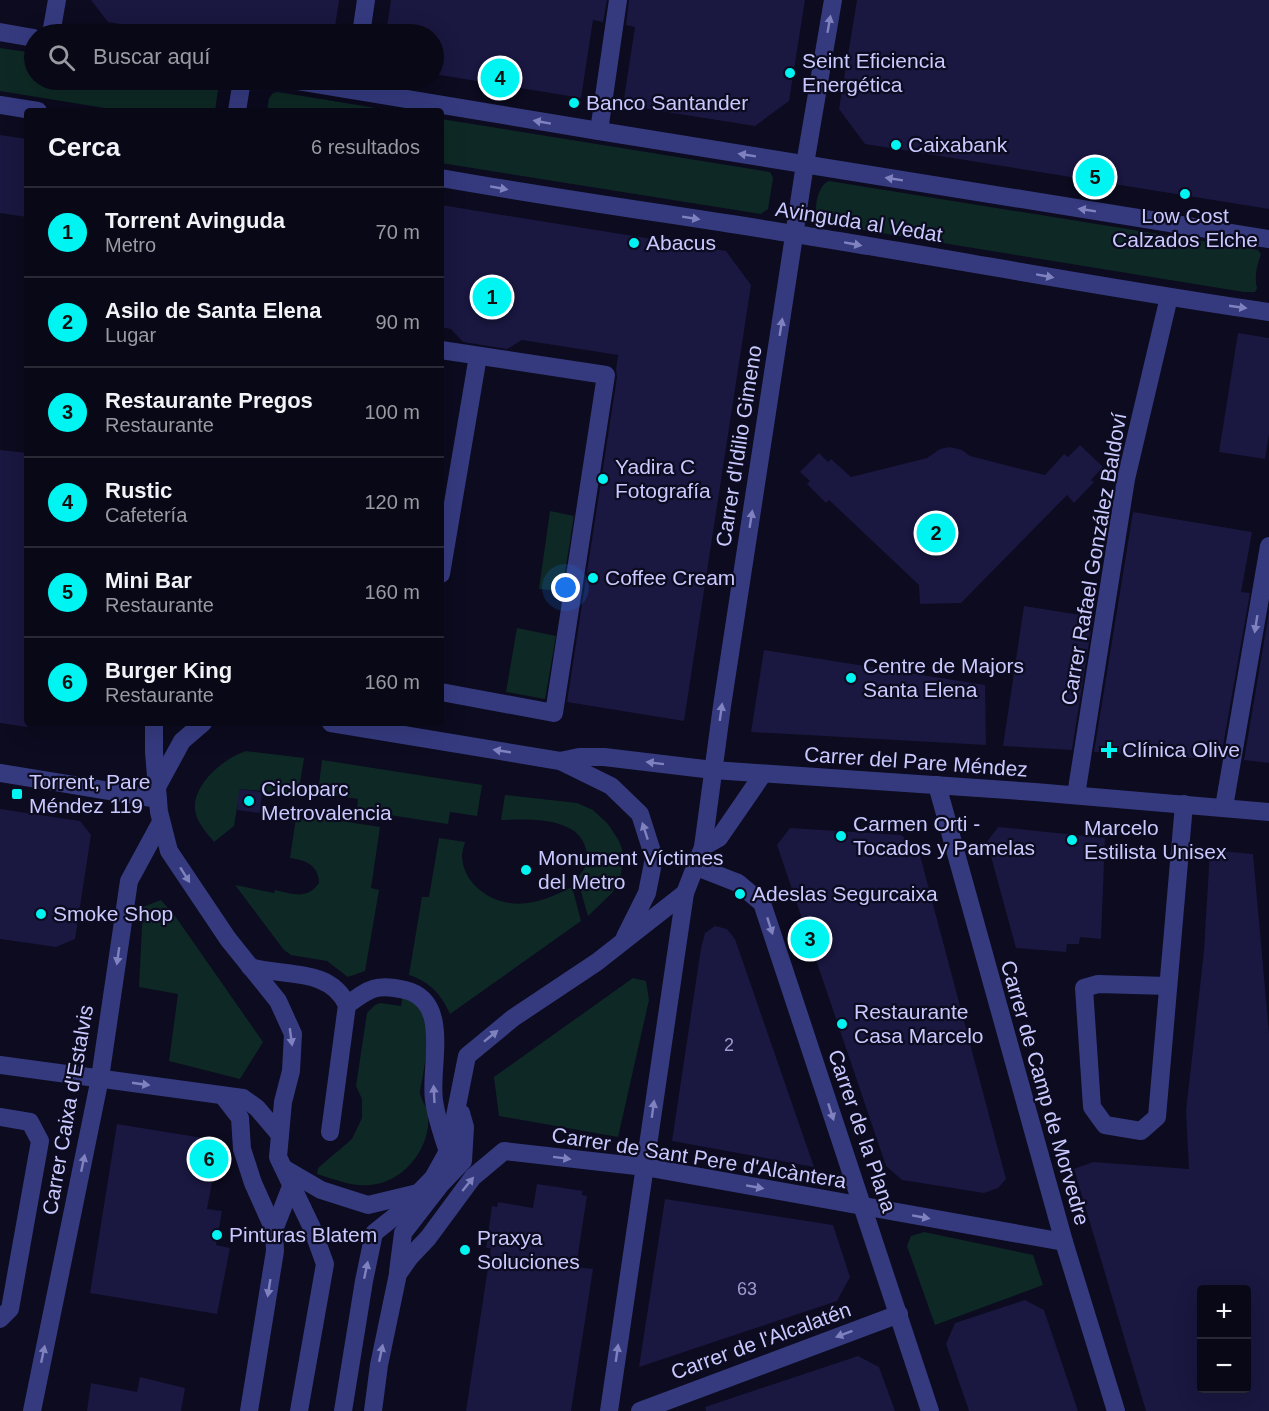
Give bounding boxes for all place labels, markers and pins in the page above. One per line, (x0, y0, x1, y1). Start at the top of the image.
place label: Seint Eficiencia Energética (802, 49, 946, 96)
pin: 4 (480, 56, 520, 100)
marker: Seint Eficiencia Energética (783, 66, 797, 80)
place label: Banco Santander (586, 91, 748, 114)
marker: Banco Santander (567, 96, 581, 110)
place label: Caixabank (908, 133, 1008, 156)
marker: Caixabank (889, 138, 903, 152)
pin: 5 (1076, 154, 1114, 200)
marker: Low Cost Calzados Elche (1178, 187, 1192, 201)
place label: Low Cost Calzados Elche (1112, 204, 1258, 251)
place label: Abacus (646, 231, 716, 254)
marker: Abacus (627, 236, 641, 250)
pin: 1 (472, 274, 512, 320)
place label: Yadira C Fotografía (615, 455, 711, 502)
marker: Yadira C Fotografía (596, 472, 610, 486)
pin: 2 (916, 510, 956, 556)
place label: Coffee Cream (605, 566, 735, 589)
marker: Coffee Cream (586, 571, 600, 585)
place label: Centre de Majors Santa Elena (863, 654, 1024, 701)
marker: Centre de Majors Santa Elena (844, 671, 858, 685)
place label: Clínica Olive (1122, 738, 1240, 761)
marker: Clínica Olive (1100, 741, 1118, 759)
place label: Torrent, Pare Méndez 119 (29, 770, 150, 817)
place label: Cicloparc Metrovalencia (261, 777, 392, 824)
marker: Torrent, Pare Méndez 119 (10, 787, 24, 801)
marker: Cicloparc Metrovalencia (242, 794, 256, 808)
place label: Carmen Orti - Tocados y Pamelas (853, 812, 1035, 859)
place label: Marcelo Estilista Unisex (1084, 816, 1227, 863)
marker: Carmen Orti - Tocados y Pamelas (834, 829, 848, 843)
marker: Marcelo Estilista Unisex (1065, 833, 1079, 847)
place label: Monument Víctimes del Metro (538, 846, 724, 893)
marker: Monument Víctimes del Metro (519, 863, 533, 877)
place label: Adeslas Segurcaixa (752, 882, 938, 905)
marker: Adeslas Segurcaixa (733, 887, 747, 901)
place label: Smoke Shop (53, 902, 173, 925)
marker: Smoke Shop (34, 907, 48, 921)
pin: 3 (790, 916, 830, 962)
place label: Restaurante Casa Marcelo (854, 1000, 984, 1047)
marker: Restaurante Casa Marcelo (835, 1017, 849, 1031)
pin: 6 (190, 1136, 228, 1182)
place label: Pinturas Blatem (229, 1223, 377, 1246)
place label: Praxya Soluciones (477, 1226, 580, 1273)
marker: Pinturas Blatem (210, 1228, 224, 1242)
marker: Praxya Soluciones (458, 1243, 472, 1257)

